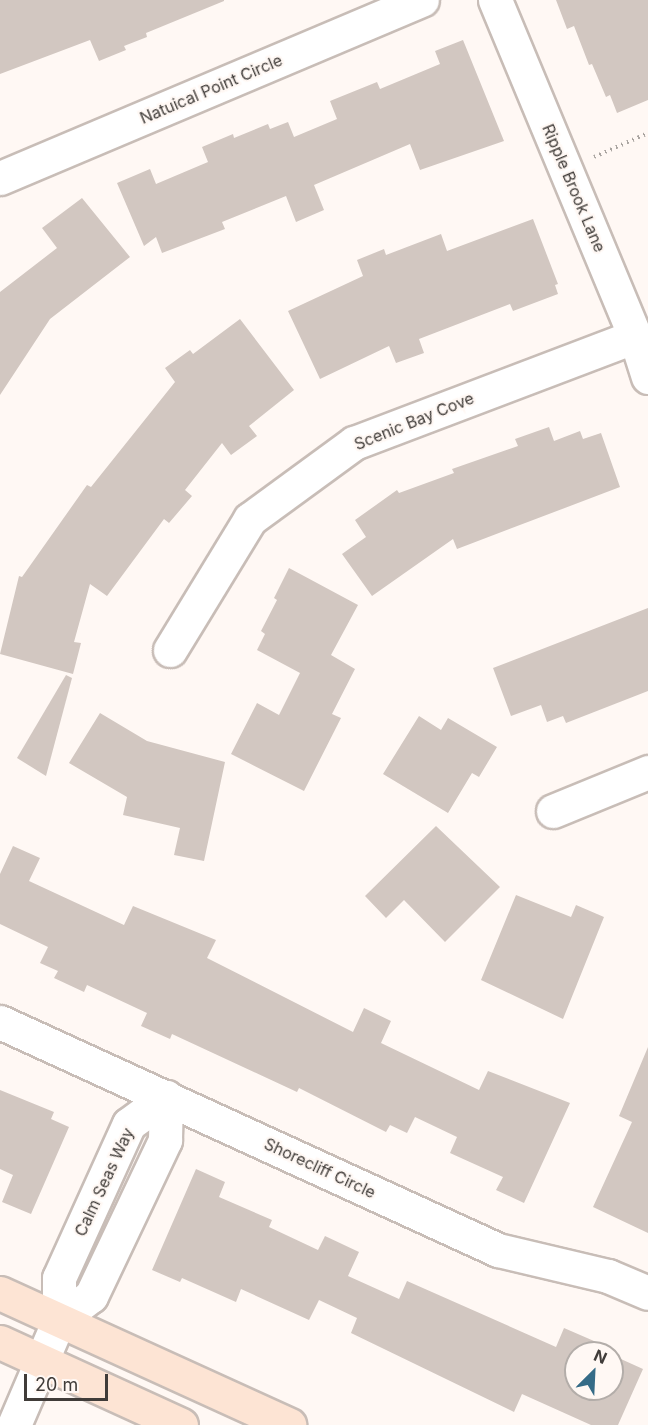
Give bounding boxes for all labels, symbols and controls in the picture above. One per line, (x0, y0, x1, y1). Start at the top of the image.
street label: Natuical Point Circle (137, 50, 285, 128)
street label: Ripple Brook Lane (538, 121, 610, 255)
street label: Scenic Bay Cove (351, 388, 477, 454)
street label: Calm Seas Way (70, 1125, 138, 1239)
street label: Shorecliff Circle (261, 1134, 379, 1202)
north arrow (564, 1341, 624, 1401)
text: N (591, 1345, 610, 1368)
scale bar (27, 1362, 111, 1400)
text: 20 m (35, 1374, 78, 1395)

